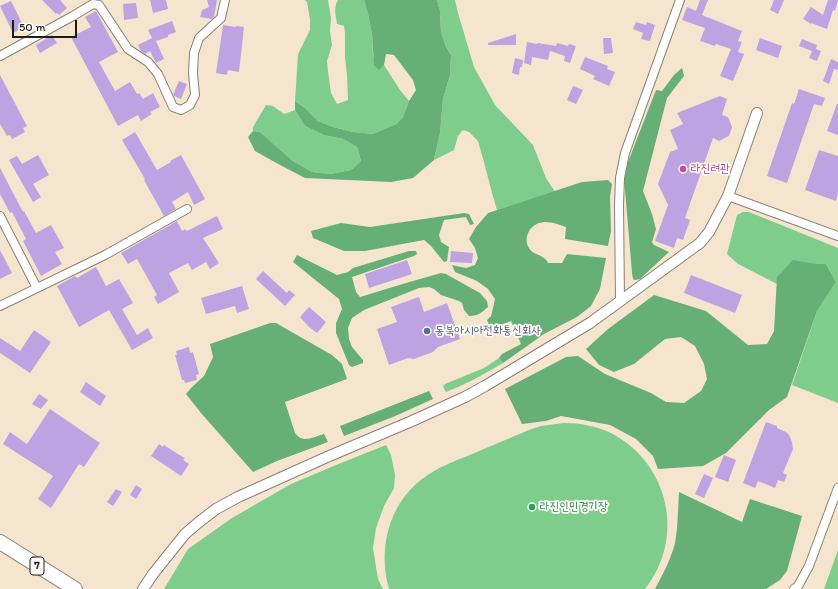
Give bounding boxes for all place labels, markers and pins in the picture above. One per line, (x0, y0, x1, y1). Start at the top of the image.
place label: 라진려관 (691, 162, 730, 176)
marker: 라진려관 (678, 164, 688, 174)
place label: 동북아시아전화통신회사 (435, 324, 541, 338)
marker: 동북아시아전화통신회사 (422, 326, 432, 336)
place label: 라진인민경기장 (540, 500, 608, 514)
marker: 라진인민경기장 (527, 502, 537, 512)

